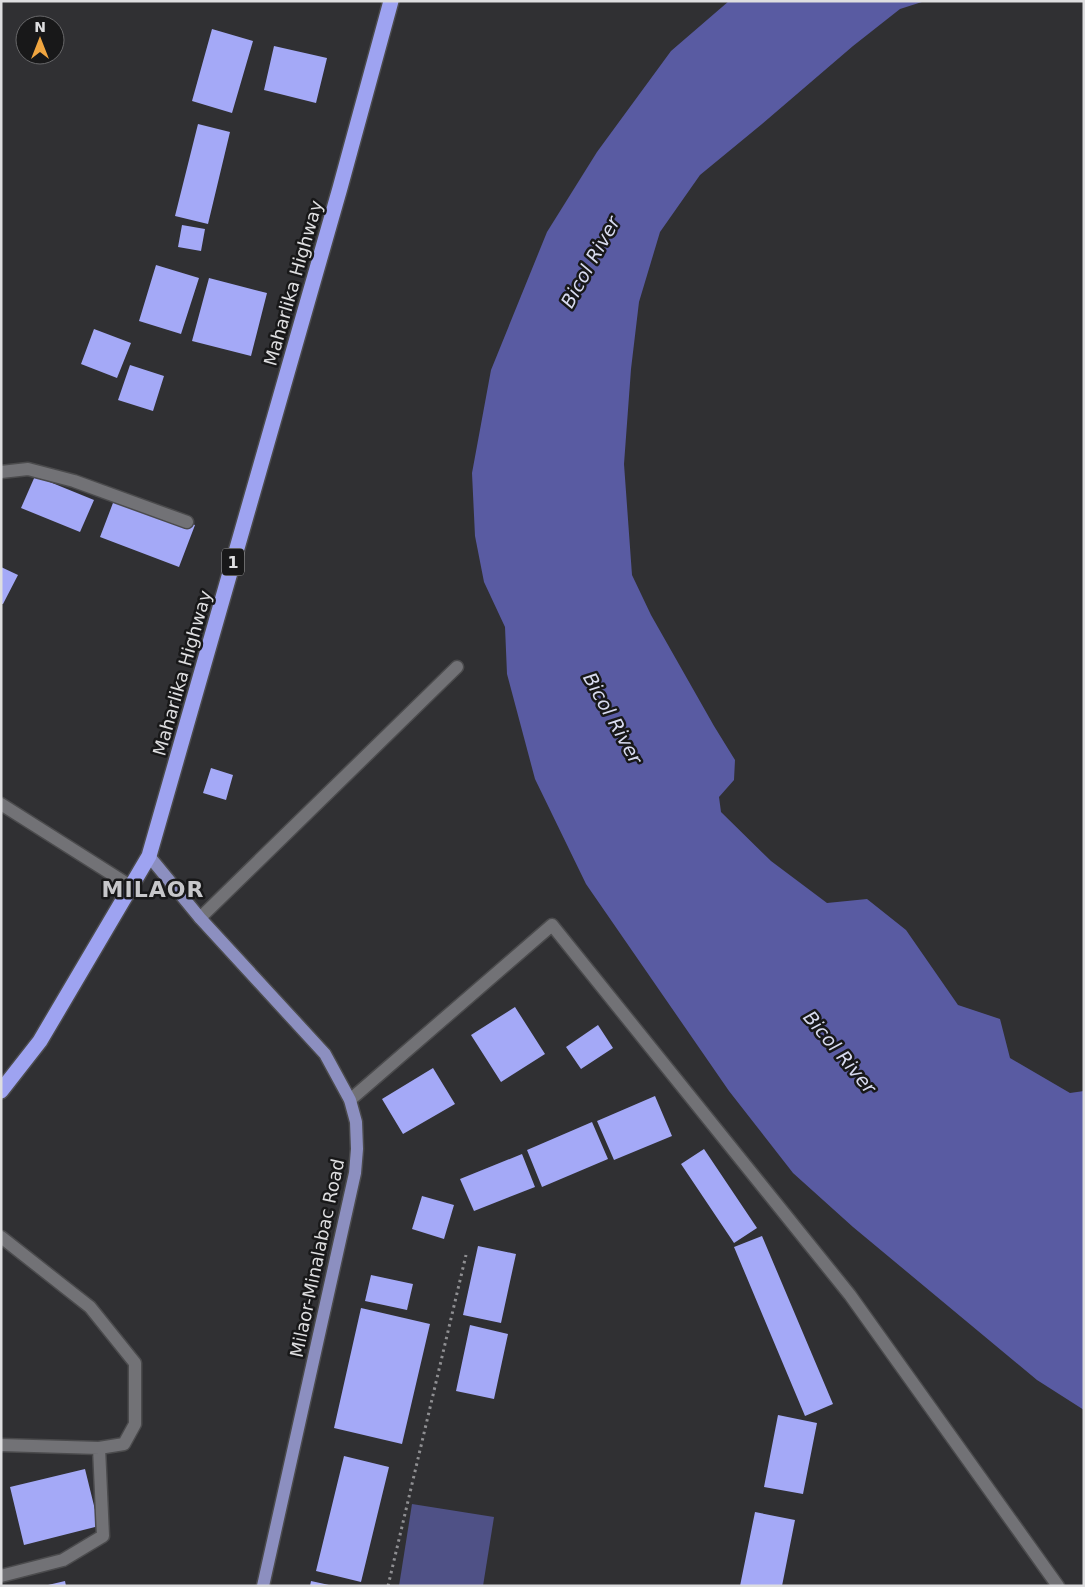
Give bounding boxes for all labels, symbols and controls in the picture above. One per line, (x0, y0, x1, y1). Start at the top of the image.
north arrow (15, 15, 65, 65)
text: N (34, 19, 46, 35)
street label: Maharlika Highway (259, 198, 327, 368)
water label: Bicol River (556, 211, 625, 311)
road number: 1 (222, 548, 244, 576)
street label: Maharlika Highway (148, 588, 216, 758)
water label: Bicol River (579, 669, 648, 769)
district label: MILAOR (102, 877, 204, 902)
water label: Bicol River (799, 1006, 882, 1099)
street label: Milaor-Minalabac Road (286, 1157, 348, 1359)

